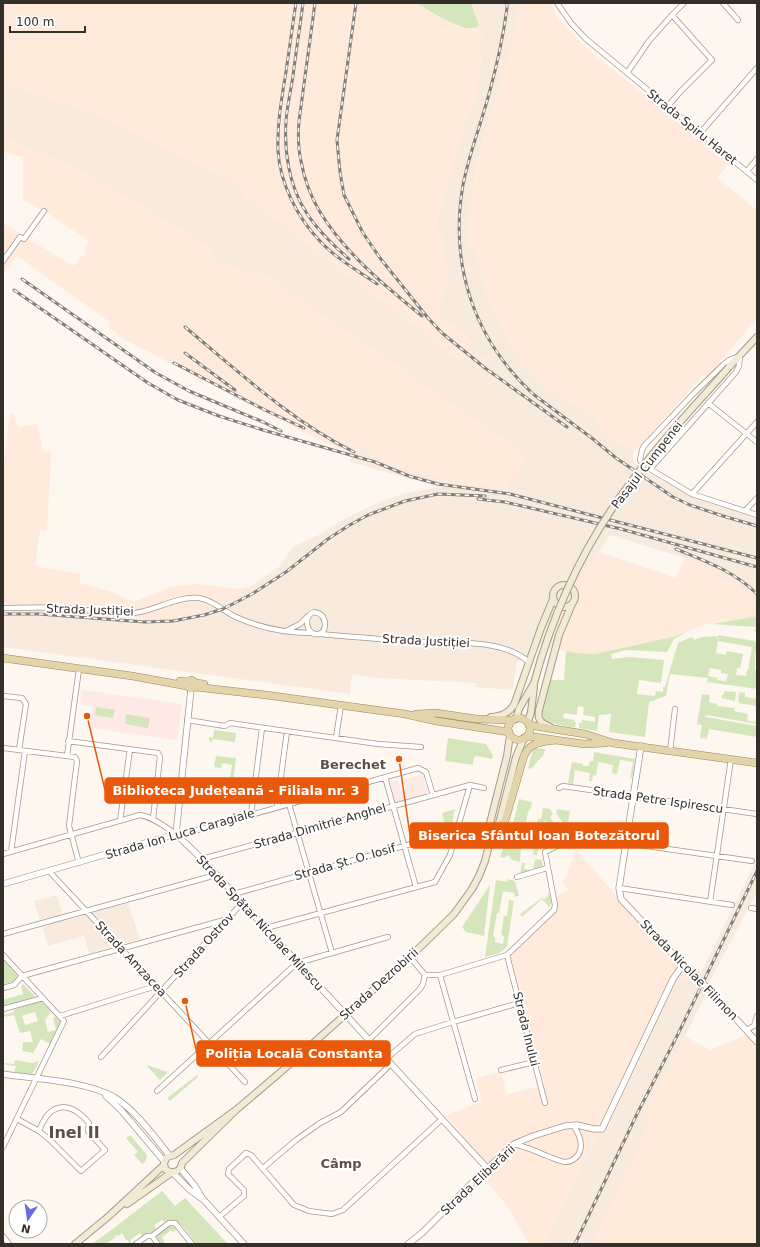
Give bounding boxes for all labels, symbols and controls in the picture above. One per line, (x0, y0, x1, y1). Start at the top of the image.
scale bar (10, 8, 85, 34)
text: 100 m (16, 15, 54, 29)
street label: Strada Spiru Haret (644, 86, 740, 168)
street label: Pasajul Cumpenei (609, 419, 685, 511)
street label: Strada Justiției (46, 601, 134, 619)
street label: Strada Justiției (382, 632, 470, 650)
district label: Berechet (320, 757, 386, 772)
callout: Biblioteca Județeană - Filiala nr. 3 (105, 778, 368, 803)
text: Biblioteca Județeană - Filiala nr. 3 (112, 783, 360, 798)
street label: Strada Petre Ispirescu (592, 784, 724, 816)
street label: Strada Dimitrie Anghel (252, 800, 388, 852)
street label: Strada Ion Luca Caragiale (104, 806, 256, 862)
callout: Biserica Sfântul Ioan Botezătorul (410, 823, 668, 848)
text: Biserica Sfântul Ioan Botezătorul (418, 828, 660, 843)
street label: Strada Șt. O. Iosif (293, 841, 398, 883)
street label: Strada Spătar Nicolae Milescu (194, 852, 326, 994)
street label: Strada Ostrov (171, 910, 237, 980)
street label: Strada Nicolae Filimon (637, 917, 741, 1023)
street label: Strada Amzacea (92, 918, 170, 1000)
street label: Strada Dezrobirii (337, 945, 421, 1023)
street label: Strada Inului (510, 990, 542, 1068)
callout: Poliția Locală Constanța (197, 1041, 390, 1066)
text: Poliția Locală Constanța (205, 1046, 383, 1061)
district label: Inel II (48, 1123, 100, 1142)
street label: Strada Eliberării (438, 1142, 518, 1218)
district label: Câmp (320, 1156, 362, 1171)
north arrow (8, 1199, 48, 1239)
text: N (20, 1221, 32, 1236)

